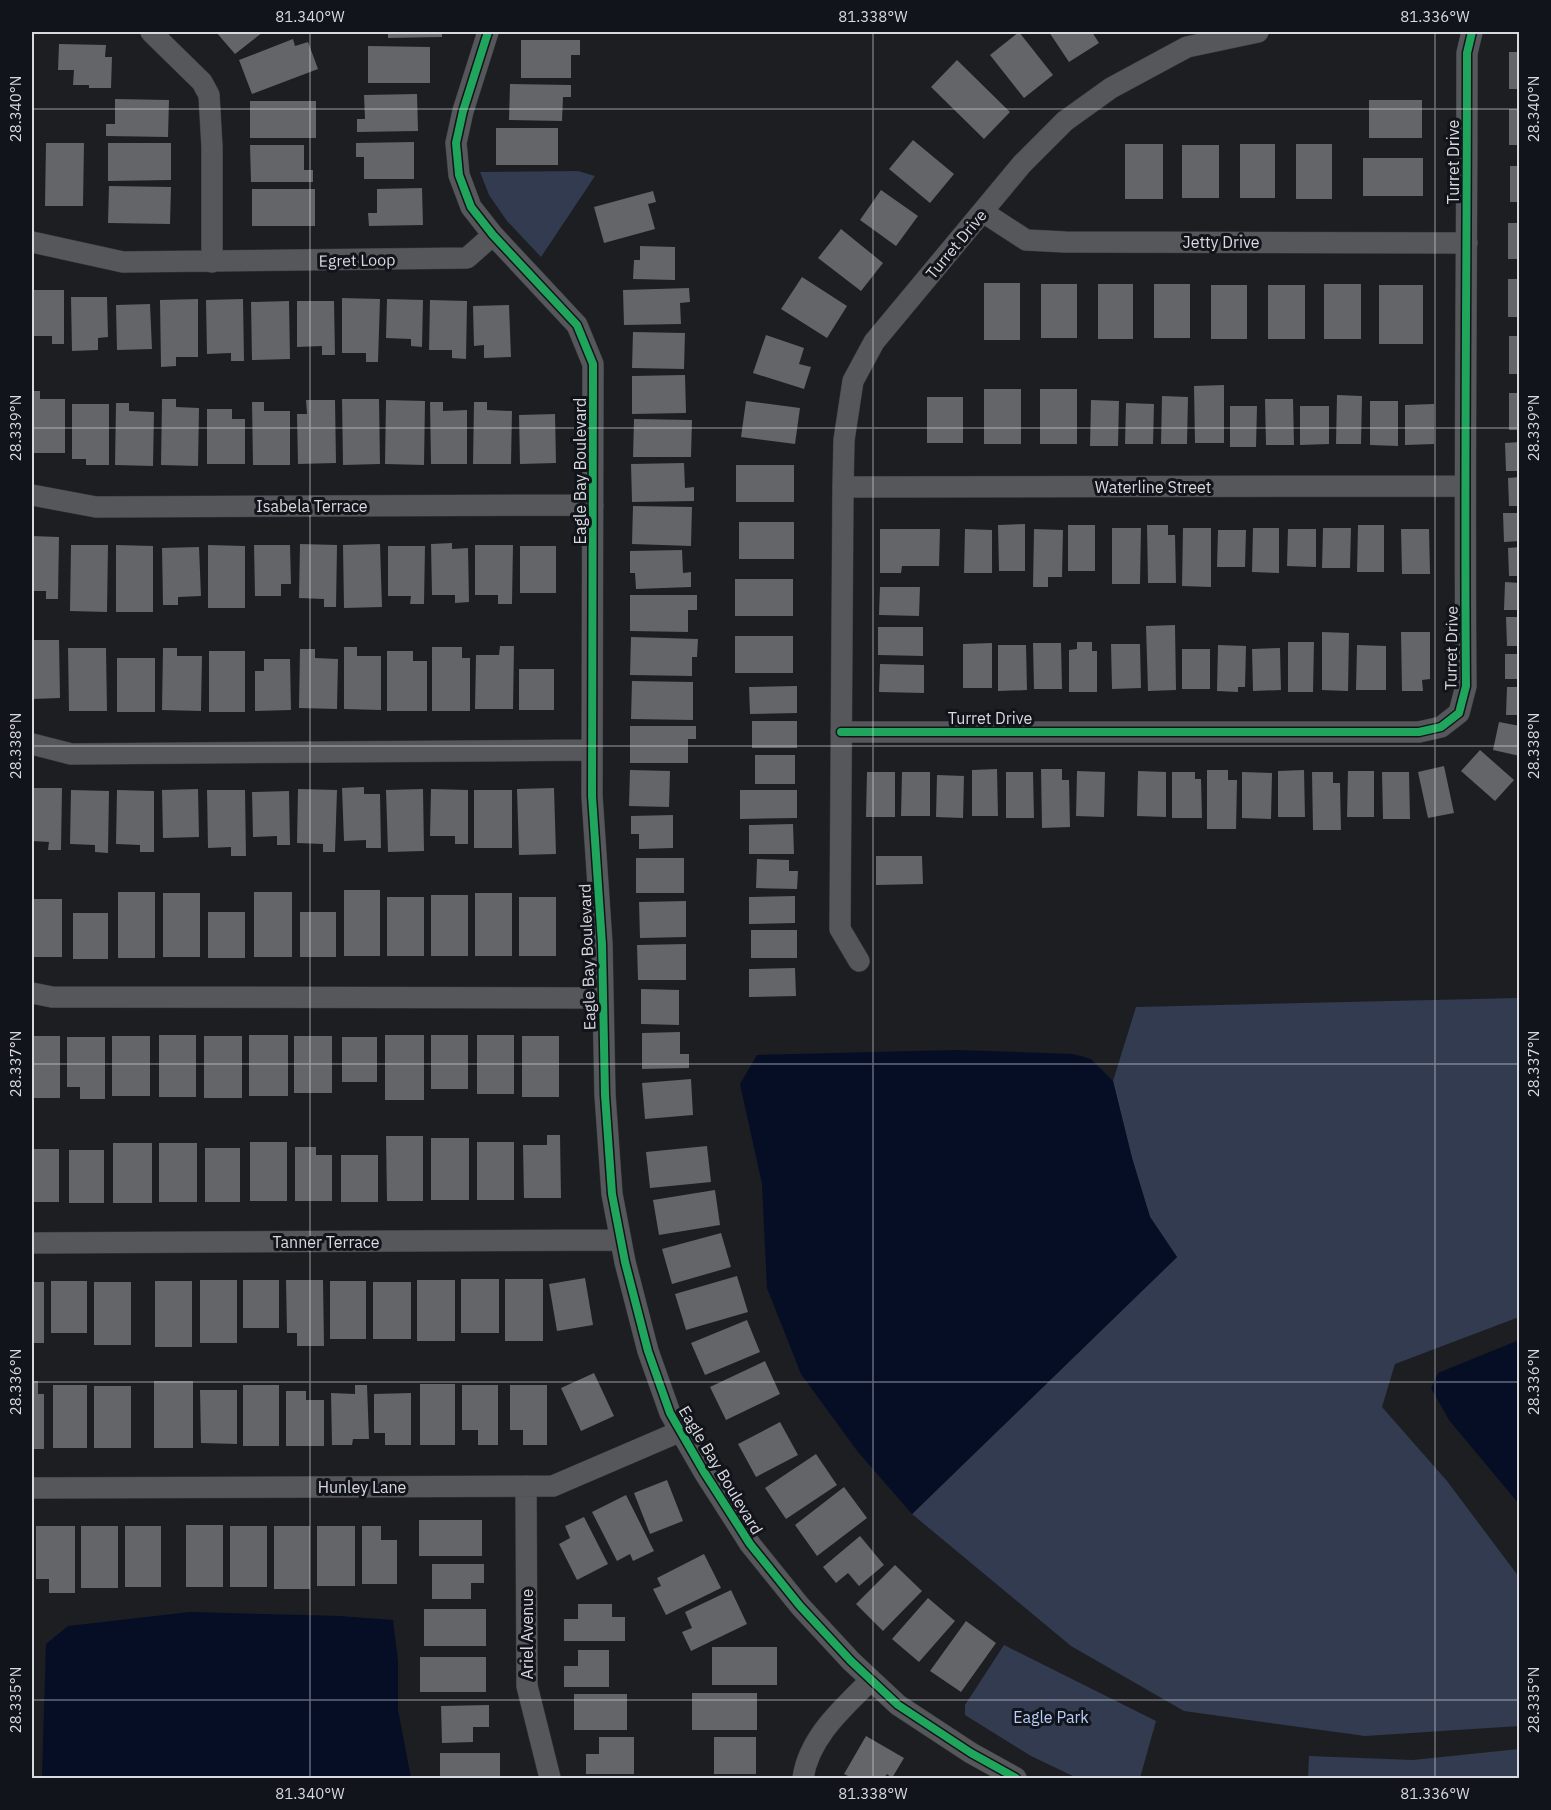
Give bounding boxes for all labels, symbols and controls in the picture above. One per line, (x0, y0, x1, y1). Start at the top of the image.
text: 81.340°W (275, 7, 345, 26)
text: 81.338°W (838, 7, 908, 26)
text: 81.336°W (1400, 7, 1470, 26)
text: 28.340°N (6, 76, 25, 142)
text: 28.340°N (1524, 76, 1543, 142)
street label: Turret Drive (1443, 120, 1463, 204)
street label: Turret Drive (921, 205, 991, 283)
street label: Jetty Drive (1183, 232, 1260, 252)
street label: Egret Loop (318, 249, 396, 271)
text: 28.339°N (6, 395, 25, 461)
text: 28.339°N (1524, 395, 1543, 461)
street label: Eagle Bay Boulevard (570, 398, 590, 544)
street label: Waterline Street (1095, 477, 1211, 497)
street label: Isabela Terrace (256, 496, 368, 516)
street label: Turret Drive (1440, 605, 1462, 690)
street label: Turret Drive (948, 708, 1032, 728)
text: 28.338°N (6, 713, 25, 779)
text: 28.338°N (1524, 713, 1543, 779)
street label: Eagle Bay Boulevard (574, 883, 600, 1031)
text: 28.337°N (6, 1031, 25, 1097)
text: 28.337°N (1524, 1031, 1543, 1097)
street label: Tanner Terrace (272, 1232, 380, 1252)
text: 28.336°N (6, 1349, 25, 1415)
text: 28.336°N (1524, 1349, 1543, 1415)
street label: Eagle Bay Boulevard (675, 1402, 767, 1538)
street label: Hunley Lane (318, 1477, 407, 1497)
street label: Ariel Avenue (517, 1589, 537, 1679)
text: 28.335°N (6, 1667, 25, 1733)
text: 28.335°N (1524, 1667, 1543, 1733)
park label: Eagle Park (1013, 1707, 1089, 1727)
text: 81.340°W (275, 1784, 345, 1803)
text: 81.338°W (838, 1784, 908, 1803)
text: 81.336°W (1400, 1784, 1470, 1803)

